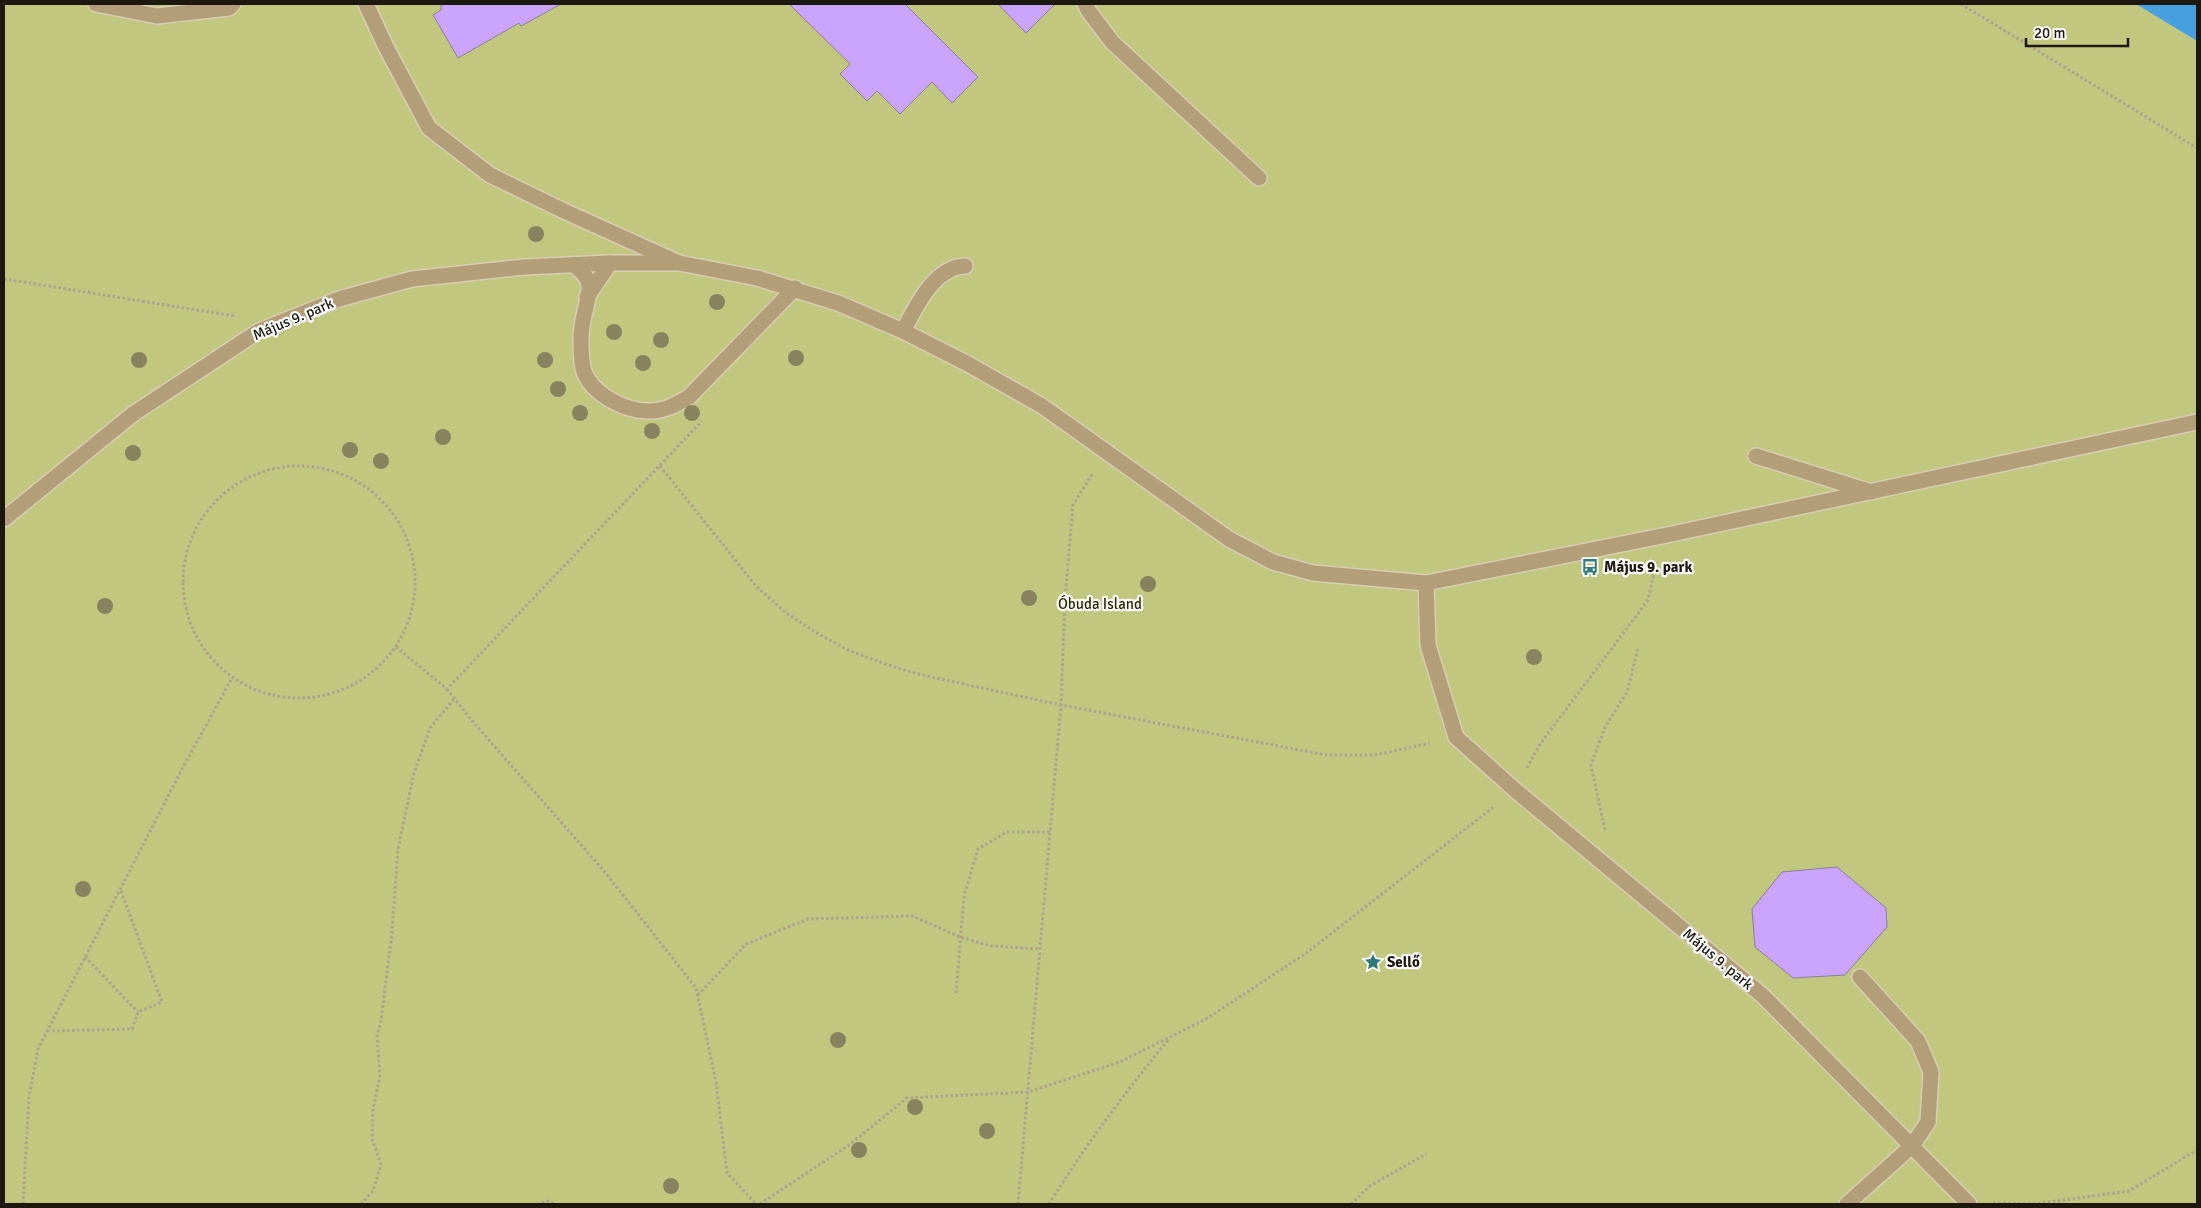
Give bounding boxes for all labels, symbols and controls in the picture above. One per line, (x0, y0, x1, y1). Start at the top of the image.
scale bar (2026, 15, 2128, 47)
text: 20 m (2034, 24, 2065, 42)
street label: Május 9. park (250, 294, 336, 344)
bus stop icon: Május 9. park (1580, 557, 1600, 577)
place label: Május 9. park (1604, 558, 1692, 576)
park label: Óbuda Island (1058, 594, 1142, 613)
street label: Május 9. park (1679, 924, 1757, 994)
place icon: Sellő (1363, 952, 1383, 972)
place label: Sellő (1387, 953, 1420, 971)

